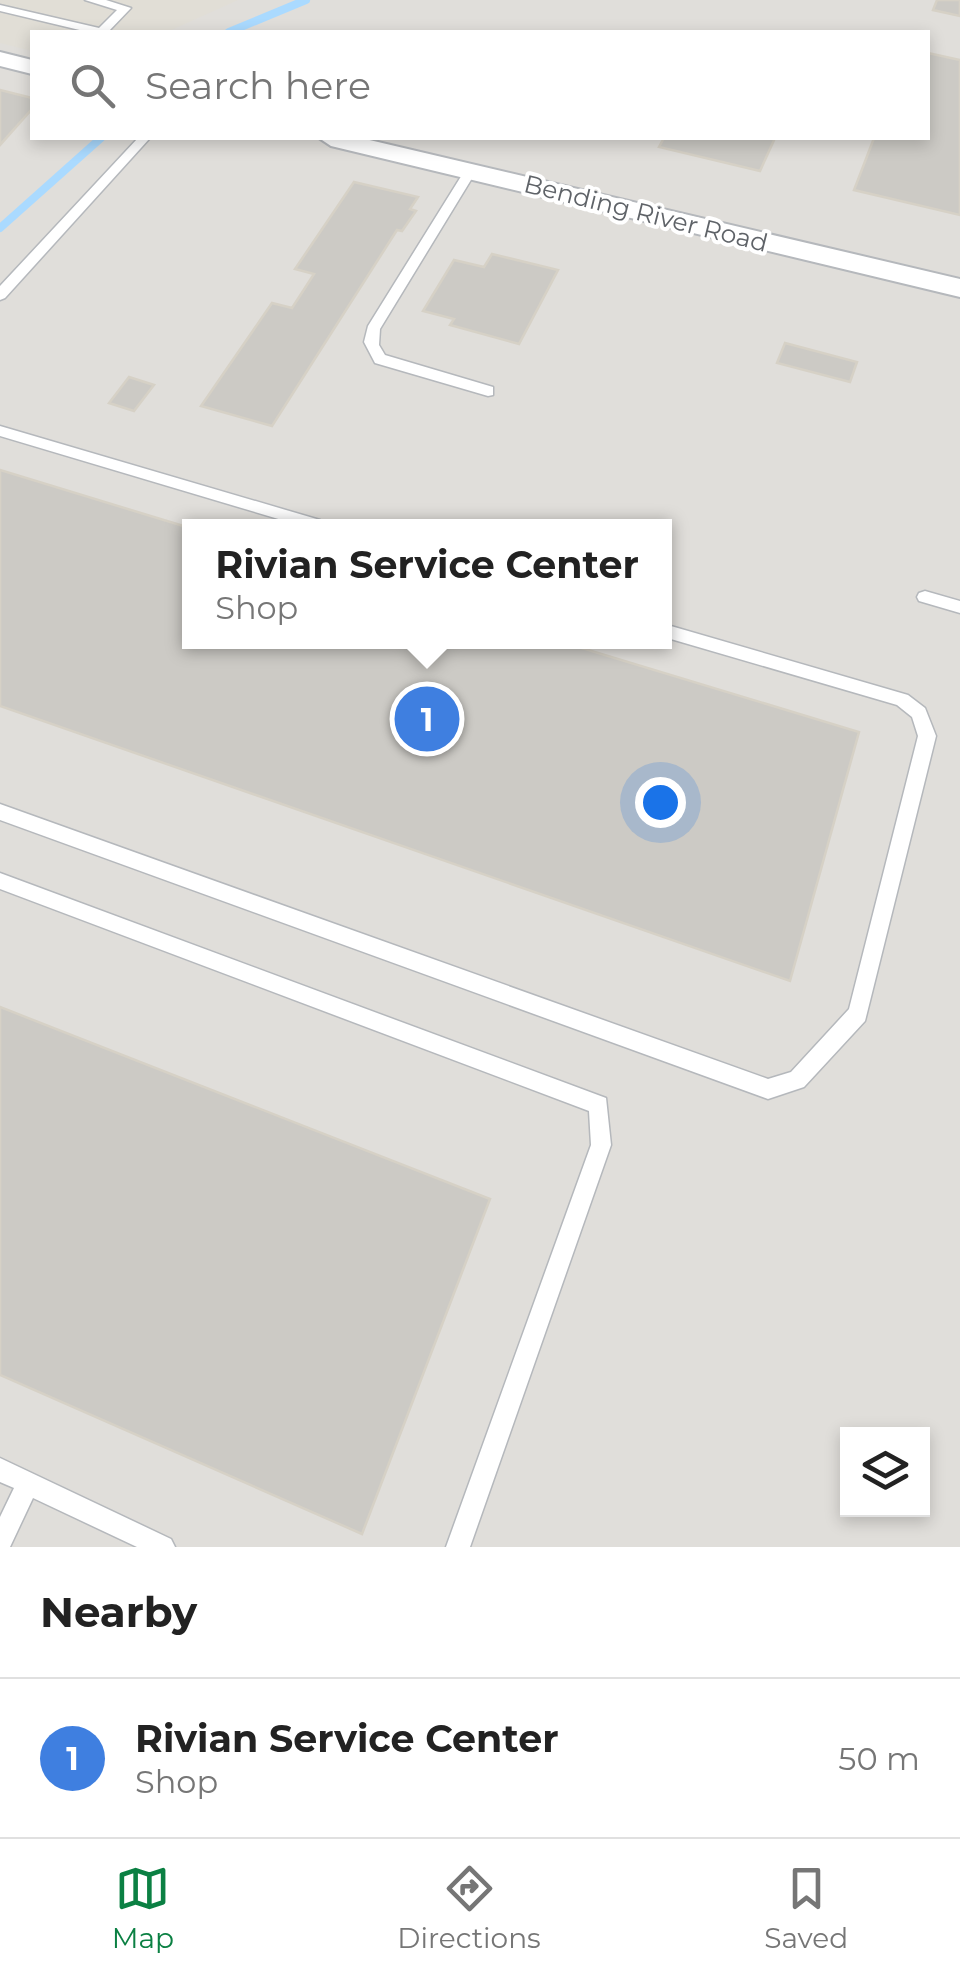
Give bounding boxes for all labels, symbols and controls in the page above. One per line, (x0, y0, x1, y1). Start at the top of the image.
search box (30, 30, 930, 140)
icon: search (65, 58, 120, 113)
text: Search here (145, 62, 371, 109)
street label: Bending River Road (521, 168, 771, 258)
popup (182, 519, 672, 649)
text: Rivian Service Center (215, 541, 639, 588)
text: Shop (215, 588, 298, 627)
pin: 1 (394, 682, 460, 756)
your location (635, 777, 686, 828)
map controls (840, 1427, 930, 1517)
button: layers (840, 1427, 930, 1517)
text: Nearby (40, 1586, 197, 1638)
text: Rivian Service Center (135, 1715, 559, 1762)
text: 1 (66, 1739, 79, 1778)
text: 50 m (838, 1739, 920, 1778)
text: Shop (135, 1762, 218, 1801)
tab: Map (112, 1861, 174, 1955)
tab: Directions (397, 1861, 541, 1955)
tab: Saved (764, 1861, 848, 1955)

